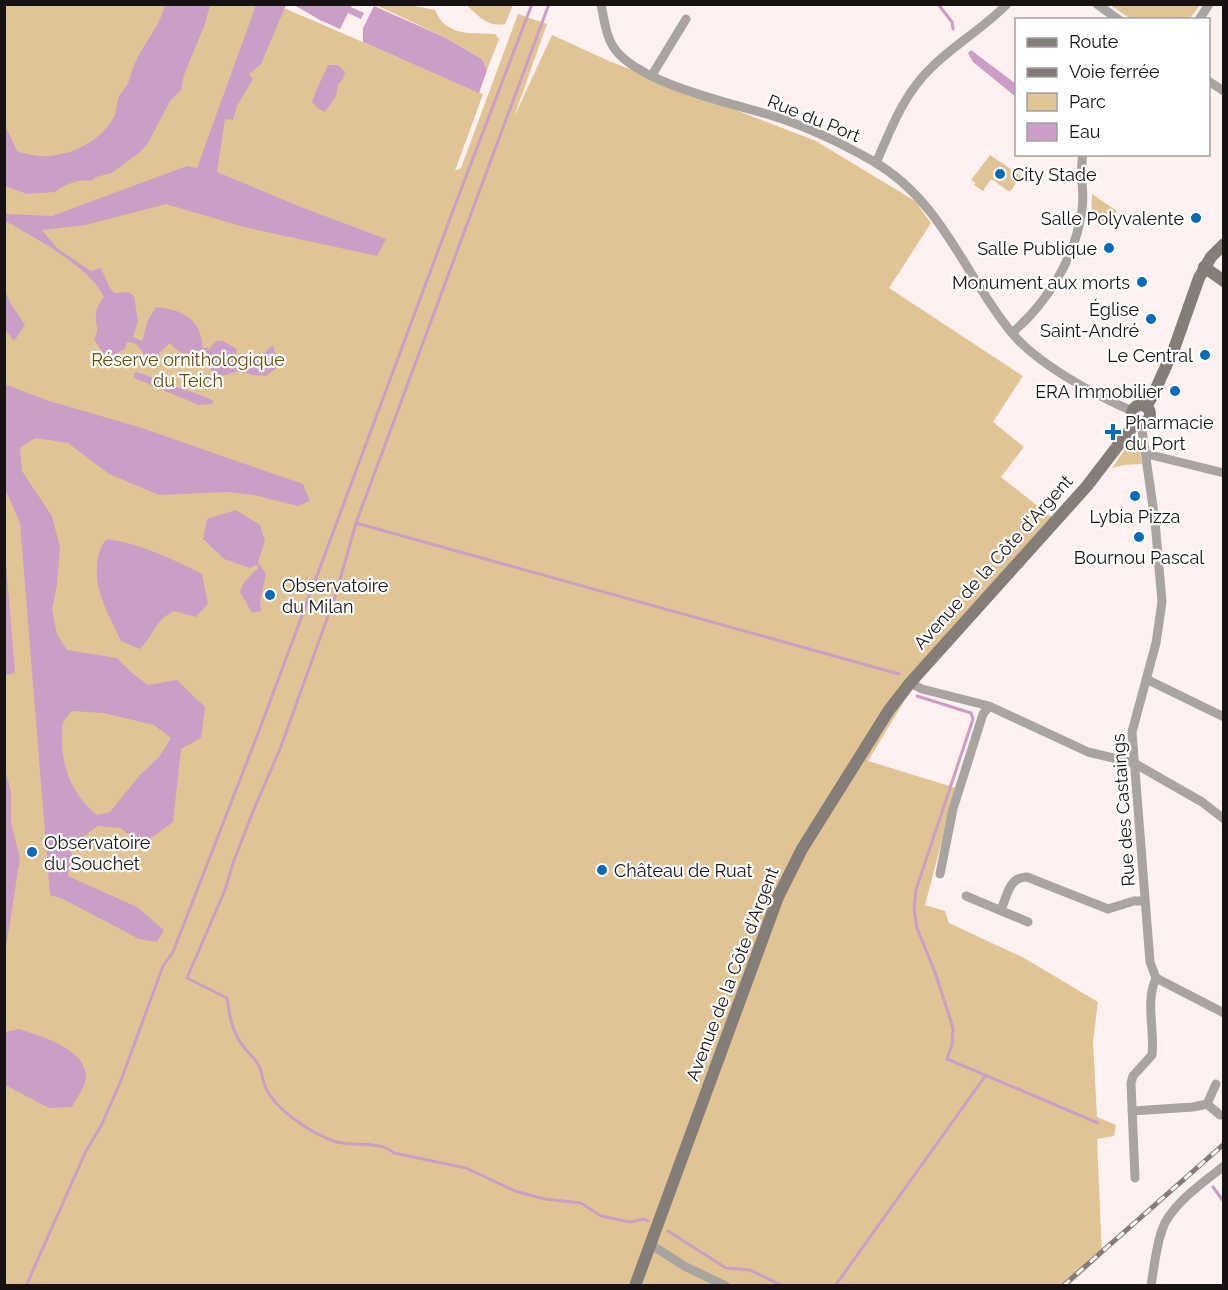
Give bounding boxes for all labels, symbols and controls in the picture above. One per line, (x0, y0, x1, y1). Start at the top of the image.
legend (1015, 18, 1210, 156)
text: Route (1069, 31, 1119, 52)
text: Voie ferrée (1069, 61, 1160, 82)
street label: Rue du Port (765, 90, 863, 146)
text: Parc (1069, 91, 1106, 112)
text: Eau (1069, 121, 1100, 142)
place label: City Stade (1012, 164, 1097, 185)
marker: City Stade (993, 167, 1007, 181)
place label: Salle Polyvalente (1041, 208, 1184, 229)
marker: Salle Polyvalente (1189, 211, 1203, 225)
place label: Salle Publique (977, 238, 1097, 259)
marker: Salle Publique (1102, 241, 1116, 255)
place label: Monument aux morts (952, 272, 1130, 293)
marker: Monument aux morts (1135, 275, 1149, 289)
place label: Église Saint-André (1040, 298, 1139, 341)
marker: Église Saint-André (1144, 312, 1158, 326)
place label: Le Central (1107, 345, 1193, 366)
marker: Le Central (1198, 348, 1212, 362)
park label: Réserve ornithologique du Teich (91, 349, 285, 391)
place label: ERA Immobilier (1035, 381, 1164, 402)
marker: ERA Immobilier (1168, 384, 1182, 398)
place label: Pharmacie du Port (1125, 412, 1214, 454)
marker: Pharmacie du Port (1106, 425, 1120, 439)
street label: Avenue de la Côte d'Argent (909, 471, 1077, 653)
marker: Lybia Pizza (1128, 489, 1142, 503)
place label: Lybia Pizza (1090, 506, 1180, 527)
marker: Bournou Pascal (1132, 530, 1146, 544)
place label: Bournou Pascal (1074, 547, 1204, 568)
place label: Observatoire du Milan (282, 575, 389, 617)
marker: Observatoire du Milan (263, 588, 277, 602)
street label: Rue des Castaings (1107, 732, 1139, 887)
place label: Observatoire du Souchet (44, 832, 151, 874)
marker: Observatoire du Souchet (25, 845, 39, 859)
place label: Château de Ruat (614, 860, 753, 881)
marker: Château de Ruat (595, 863, 609, 877)
street label: Avenue de la Côte d'Argent (681, 864, 783, 1084)

